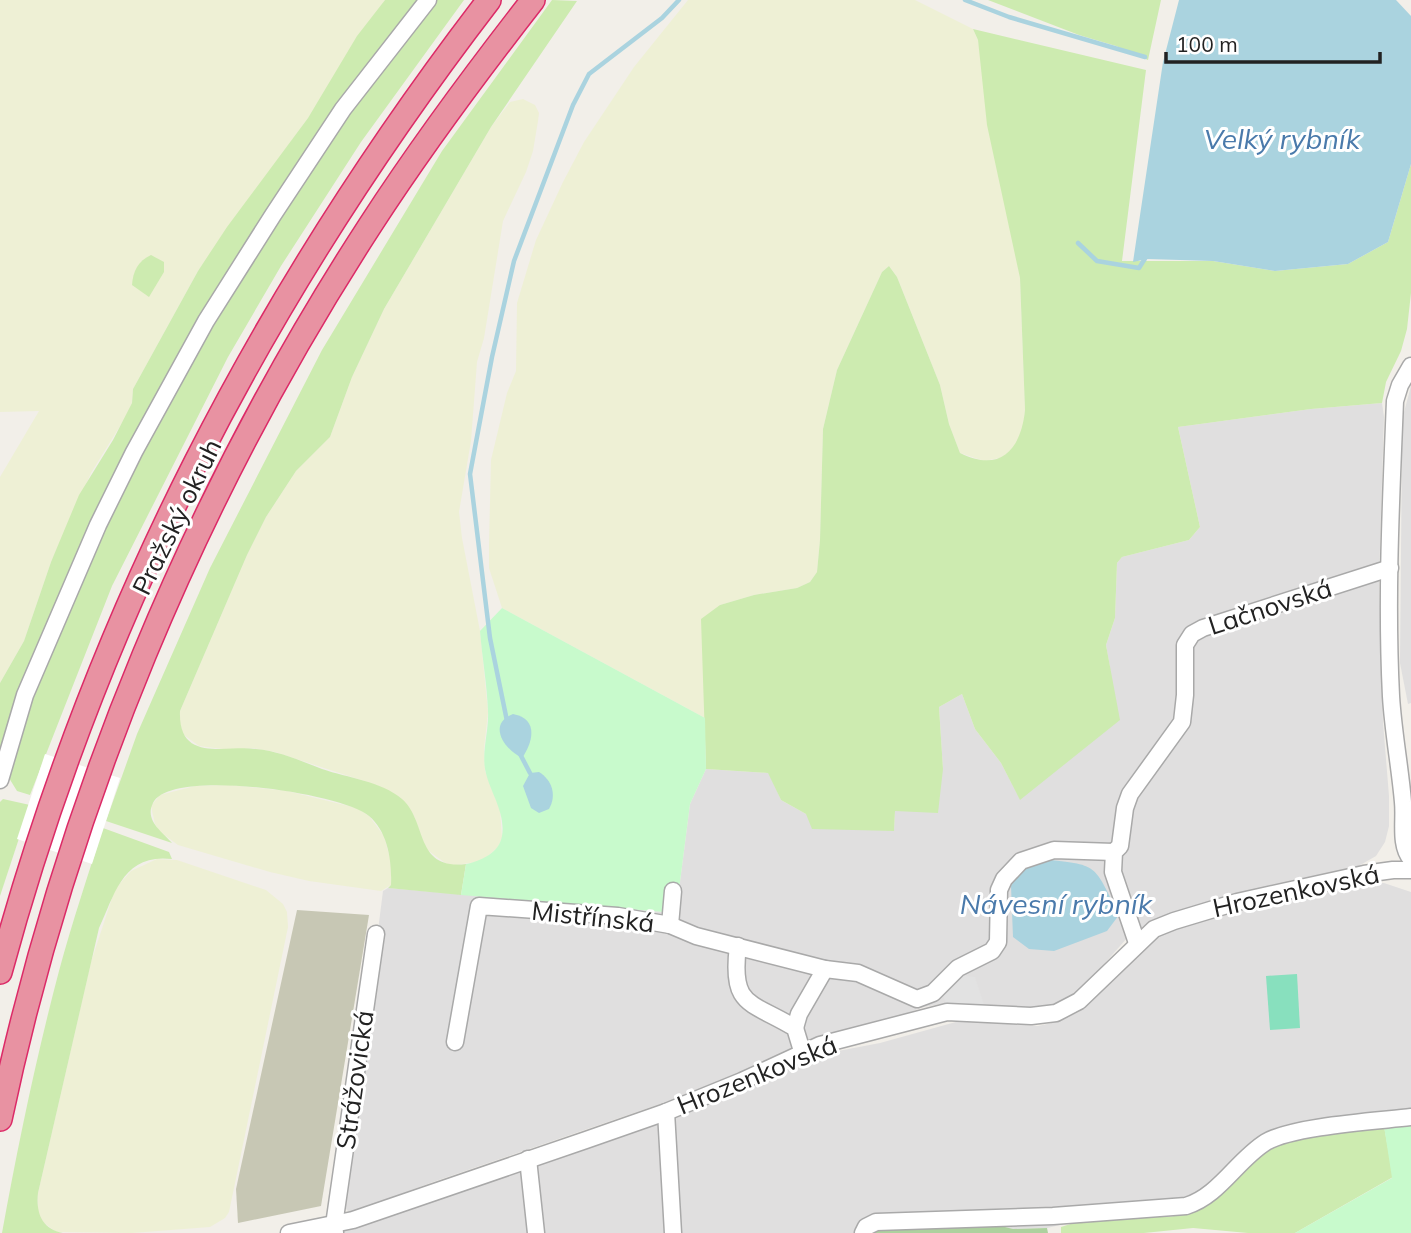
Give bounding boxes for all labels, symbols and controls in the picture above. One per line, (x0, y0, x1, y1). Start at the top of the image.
scale bar (1166, 21, 1380, 65)
text: 100 m (1176, 31, 1238, 57)
water label: Velký rybník (1204, 121, 1362, 156)
street label: Pražský okruh (125, 433, 228, 600)
street label: Lačnovská (1204, 571, 1336, 642)
street label: Hrozenkovská (1209, 857, 1382, 924)
water label: Návesní rybník (960, 886, 1154, 921)
street label: Mistřínská (530, 894, 656, 939)
street label: Strážovická (328, 1008, 381, 1152)
street label: Hrozenkovská (672, 1027, 842, 1122)

